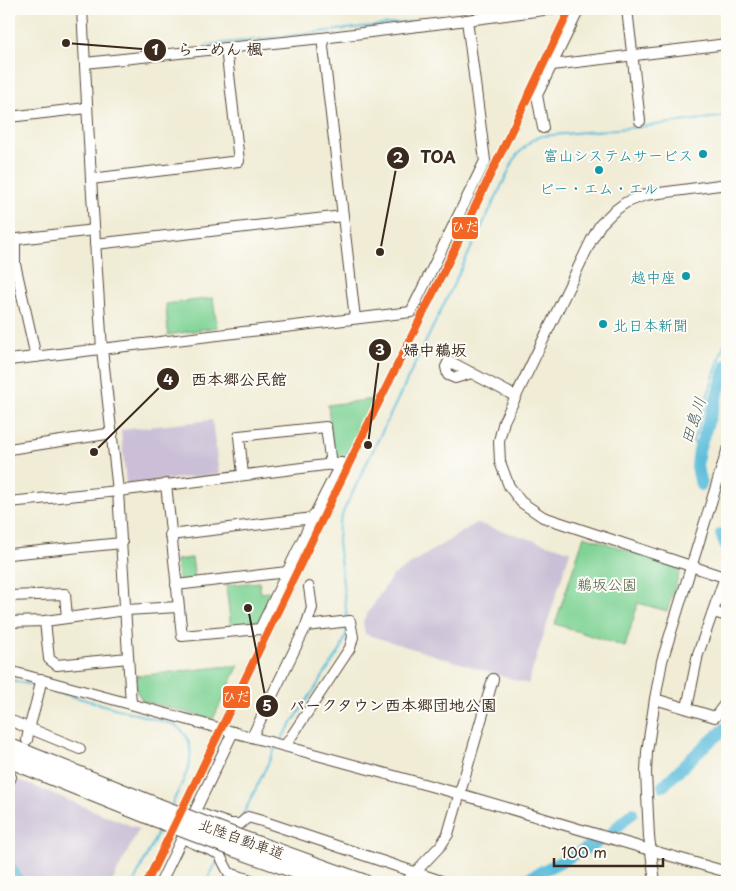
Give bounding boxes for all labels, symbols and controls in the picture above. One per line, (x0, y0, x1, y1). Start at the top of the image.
callout: らーめん 楓 (142, 34, 272, 65)
text: らーめん 楓 (177, 36, 263, 60)
text: 1 (151, 37, 159, 60)
callout: TOA (386, 142, 466, 173)
place label: 富山システムサービス (543, 143, 693, 166)
text: TOA (420, 144, 456, 168)
text: 2 (393, 145, 404, 168)
marker: 富山システムサービス (697, 148, 709, 160)
marker: ビー・エム・エル (593, 164, 605, 176)
place label: ビー・エム・エル (539, 176, 659, 199)
text: ひだ (451, 216, 479, 237)
line badge: ひだ (451, 216, 479, 240)
place label: 越中座 (631, 265, 676, 288)
marker: 越中座 (680, 270, 692, 282)
place label: 北日本新聞 (613, 313, 688, 336)
marker: 北日本新聞 (597, 318, 609, 330)
callout: 婦中鵜坂 (368, 335, 477, 366)
text: 3 (375, 337, 385, 360)
text: 婦中鵜坂 (403, 337, 467, 361)
callout: 西本郷公民館 (156, 364, 297, 395)
text: 西本郷公民館 (191, 366, 287, 390)
text: 4 (163, 367, 173, 390)
water label: 田島川 (673, 393, 711, 447)
park label: 鵜坂公園 (577, 572, 637, 595)
line badge: ひだ (222, 685, 251, 709)
text: ひだ (222, 686, 250, 707)
callout: パークタウン西本郷団地公園 (254, 690, 507, 721)
text: パークタウン西本郷団地公園 (289, 692, 497, 716)
text: 5 (262, 693, 272, 716)
street label: 北陸自動車道 (196, 812, 288, 864)
scale bar (554, 836, 662, 868)
text: 100 m (561, 840, 607, 863)

